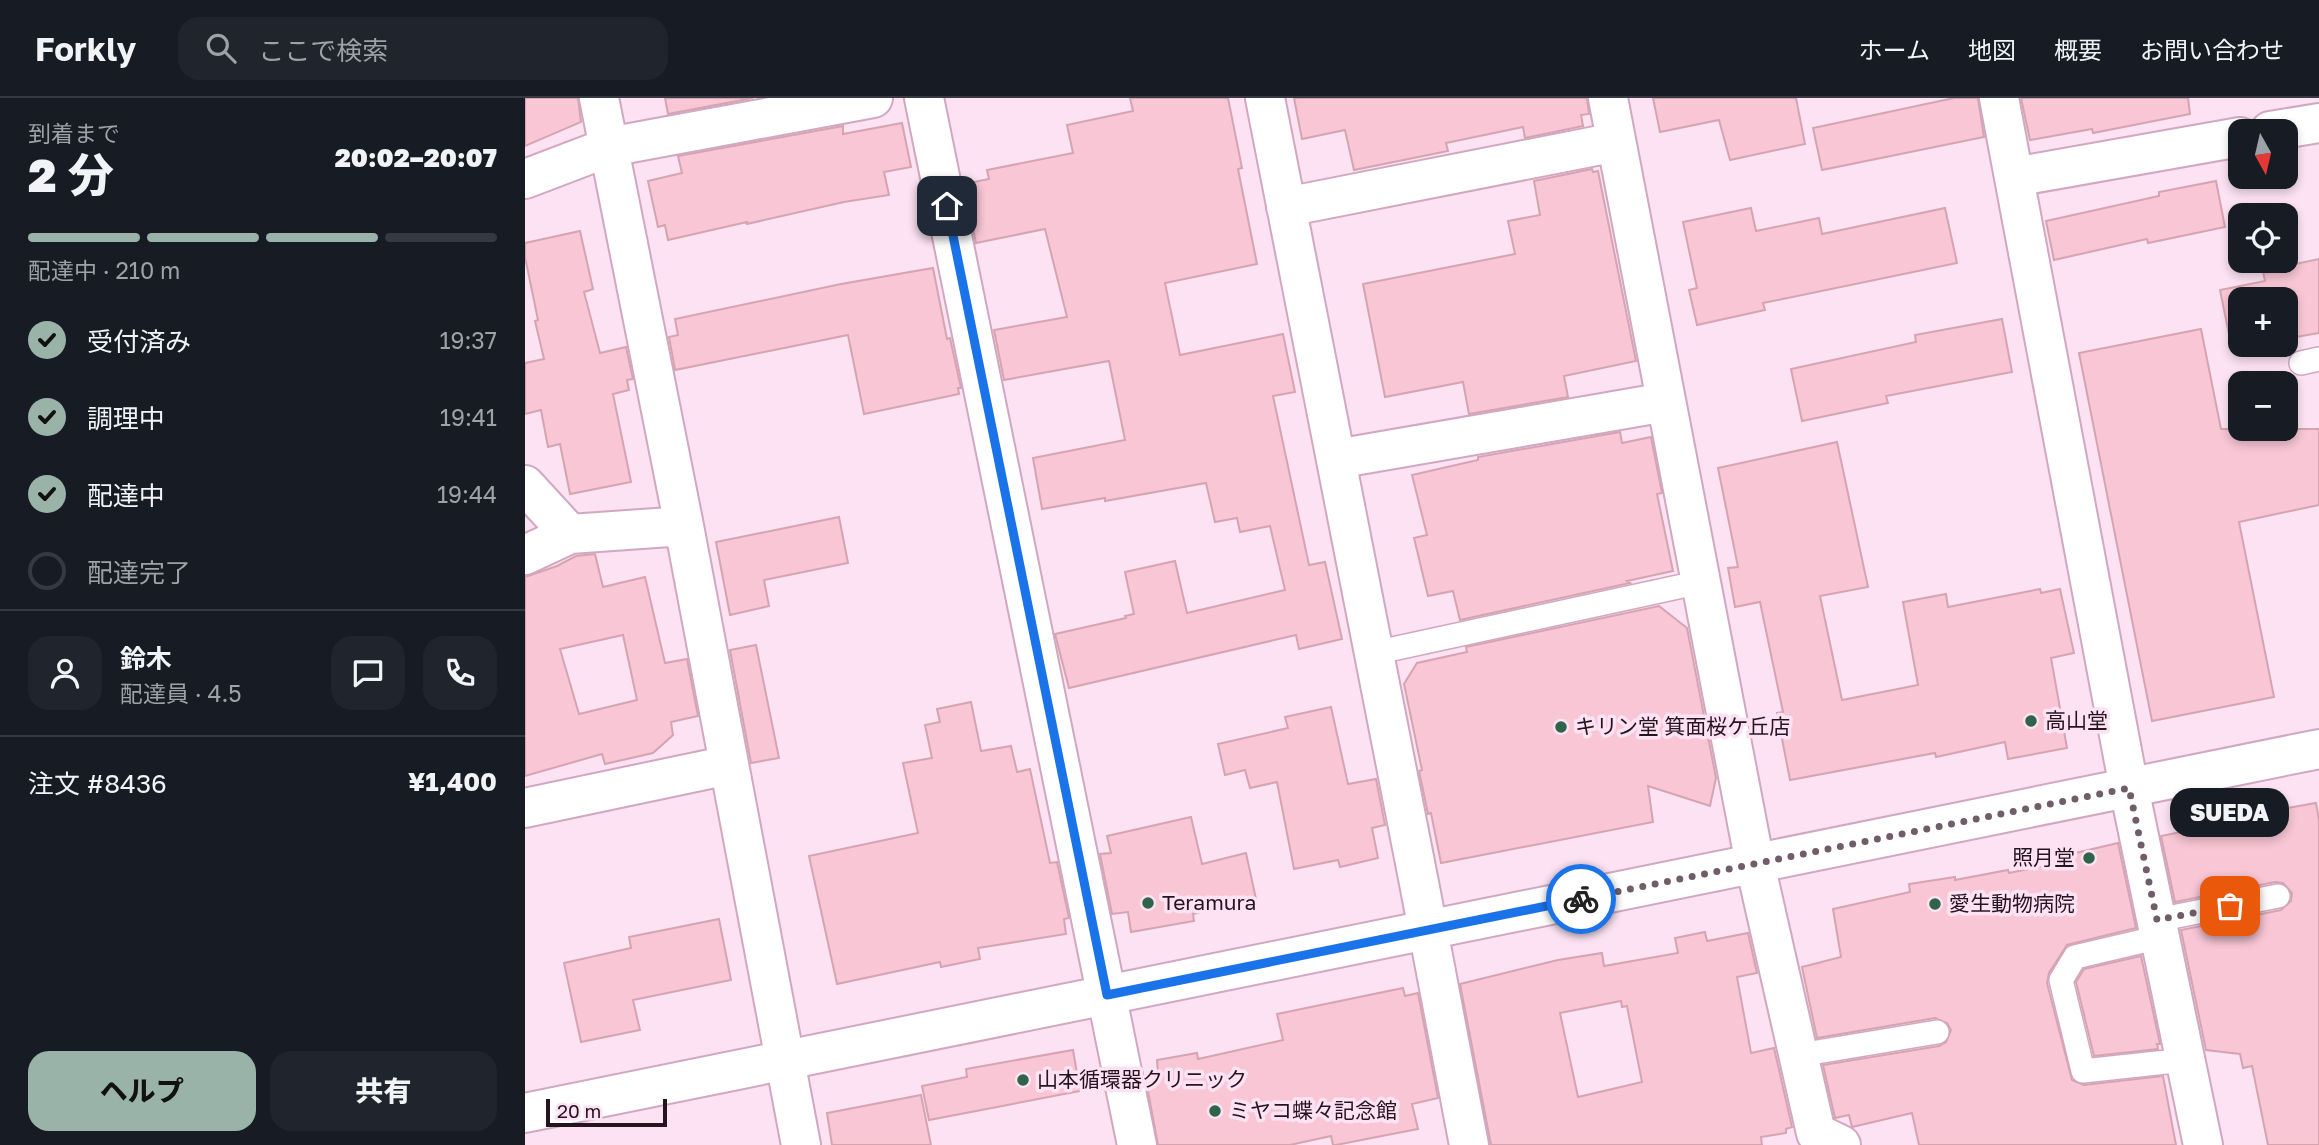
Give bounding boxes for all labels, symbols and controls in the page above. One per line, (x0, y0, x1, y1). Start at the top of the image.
search box (178, 17, 668, 80)
text: Forkly (35, 29, 136, 68)
icon: search (202, 29, 240, 67)
text: ここで検索 (258, 35, 388, 66)
text: ホーム (1859, 35, 1930, 64)
text: 地図 (1968, 35, 2016, 64)
text: 概要 (2054, 35, 2102, 64)
text: お問い合わせ (2140, 35, 2284, 64)
text: 到着まで (28, 119, 120, 147)
north arrow (2228, 119, 2298, 189)
map controls (2228, 119, 2298, 441)
text: 20:02–20:07 (335, 142, 497, 173)
text: 2 分 (28, 147, 114, 202)
pin (917, 176, 977, 236)
icon: home (928, 187, 966, 225)
button: locate (2228, 203, 2298, 273)
text: 配達中 · 210 m (28, 256, 180, 284)
button: + (2228, 287, 2298, 357)
icon: check (28, 321, 66, 359)
text: 受付済み (87, 326, 191, 357)
text: 19:37 (439, 326, 497, 354)
button: − (2228, 371, 2298, 441)
icon: check (28, 398, 66, 436)
text: 調理中 (87, 403, 165, 434)
text: 19:41 (440, 403, 497, 431)
icon: check (28, 475, 66, 513)
text: 配達中 (87, 480, 165, 511)
text: 19:44 (437, 480, 497, 508)
text: 配達完了 (87, 557, 191, 588)
button: person (28, 636, 102, 710)
button: chat (331, 636, 405, 710)
button: phone (423, 636, 497, 710)
text: 鈴木 (120, 643, 172, 674)
text: 配達員 · 4.5 (120, 679, 242, 707)
place label: 高山堂 (2045, 707, 2108, 733)
place label: キリン堂 箕面桜ケ丘店 (1575, 713, 1790, 739)
marker: 高山堂 (2023, 713, 2039, 729)
marker: キリン堂 箕面桜ケ丘店 (1553, 719, 1569, 735)
text: ¥1,400 (408, 766, 497, 797)
text: 注文 #8436 (28, 768, 167, 799)
callout: SUEDA (2171, 787, 2289, 836)
text: SUEDA (2190, 798, 2269, 826)
place label: 照月堂 (2012, 844, 2075, 870)
marker: 照月堂 (2081, 850, 2097, 866)
courier (1546, 864, 1616, 934)
pin (2200, 876, 2260, 936)
icon: bike (1562, 880, 1600, 918)
icon: bag (2211, 887, 2249, 925)
place label: Teramura (1162, 889, 1256, 915)
place label: 愛生動物病院 (1949, 890, 2075, 916)
marker: Teramura (1140, 895, 1156, 911)
marker: 愛生動物病院 (1927, 896, 1943, 912)
button: ヘルプ (28, 1051, 256, 1131)
button: 共有 (270, 1051, 497, 1131)
place label: 山本循環器クリニック (1037, 1066, 1247, 1092)
marker: 山本循環器クリニック (1015, 1072, 1031, 1088)
scale bar (546, 1096, 667, 1128)
place label: ミヤコ蝶々記念館 (1229, 1097, 1397, 1123)
text: 20 m (557, 1099, 601, 1122)
marker: ミヤコ蝶々記念館 (1207, 1103, 1223, 1119)

